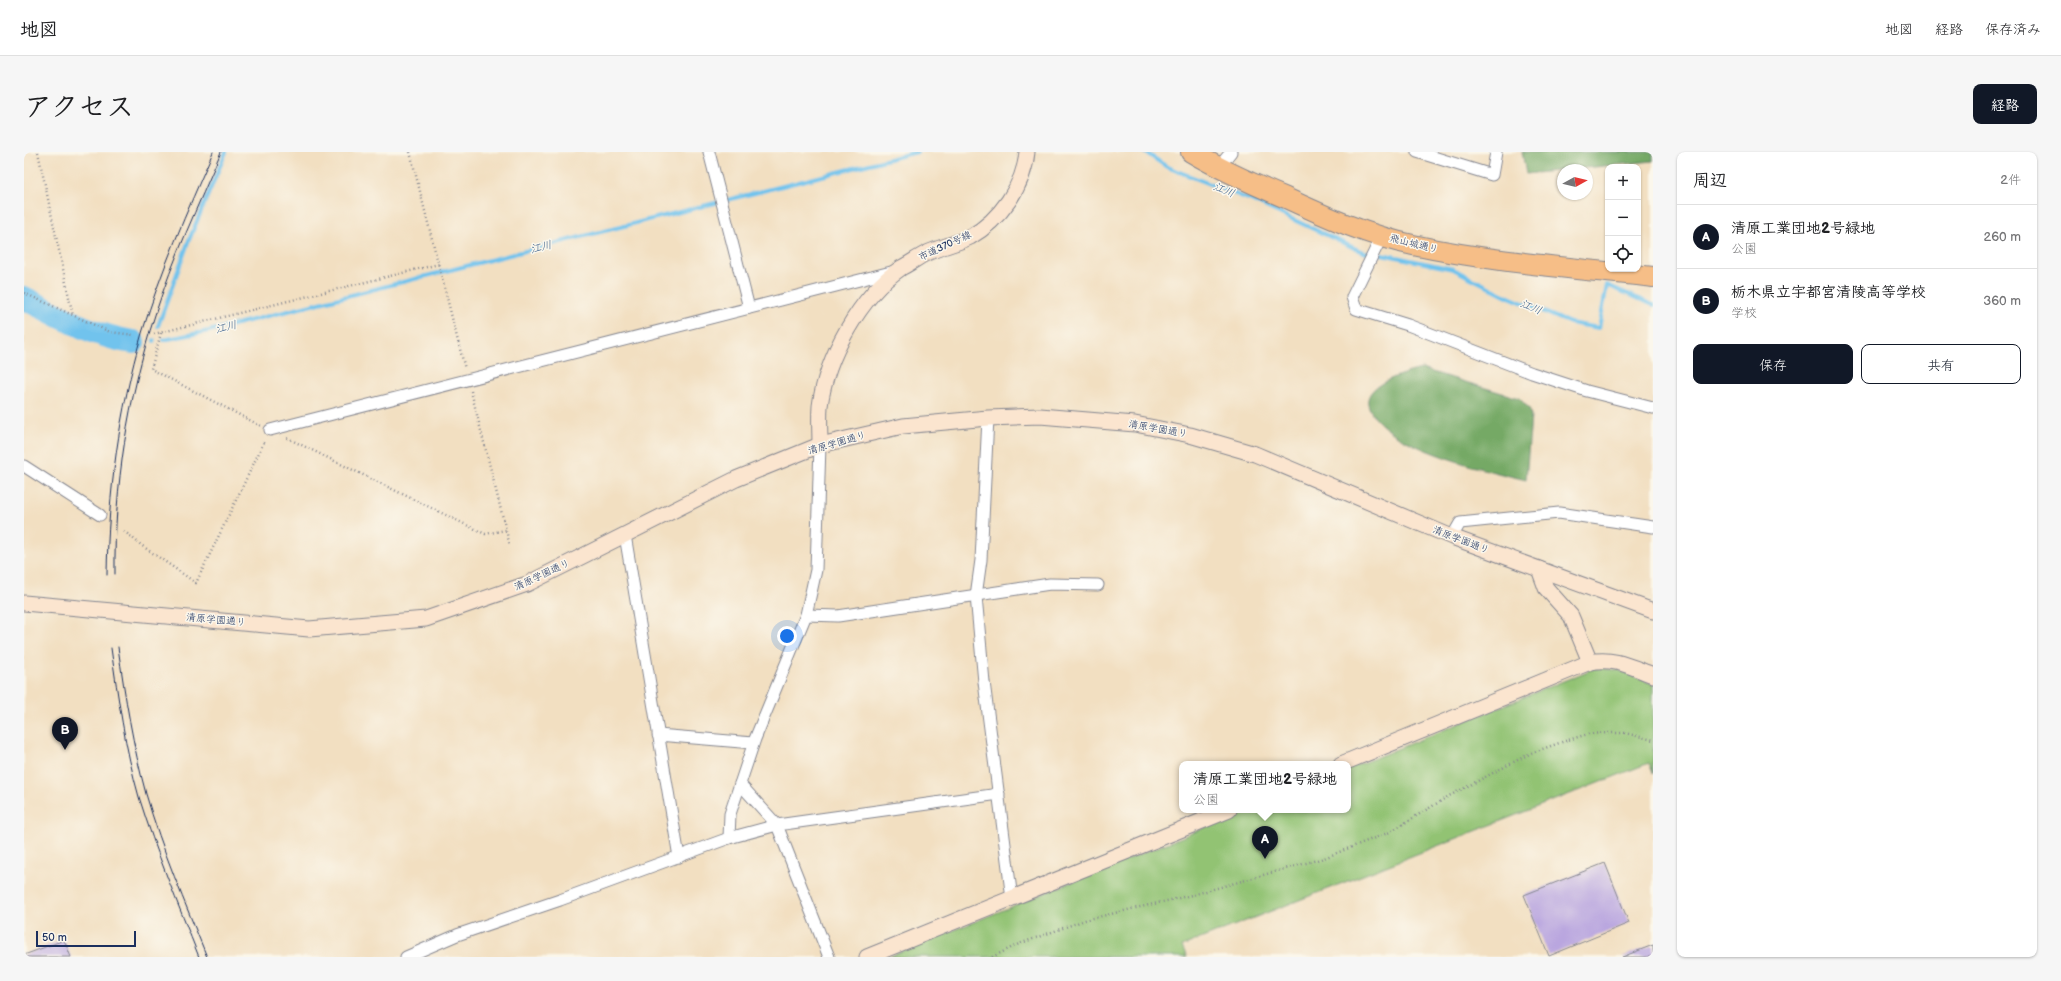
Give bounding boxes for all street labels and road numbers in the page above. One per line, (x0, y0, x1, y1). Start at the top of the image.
street label: 市道370号線 (917, 229, 973, 263)
street label: 飛山城通り (1388, 232, 1440, 256)
street label: 清原学園通り (1127, 418, 1189, 440)
street label: 清原学園通り (807, 429, 867, 457)
street label: 清原学園通り (1431, 524, 1491, 556)
street label: 清原学園通り (512, 557, 572, 593)
street label: 清原学園通り (186, 611, 246, 629)

